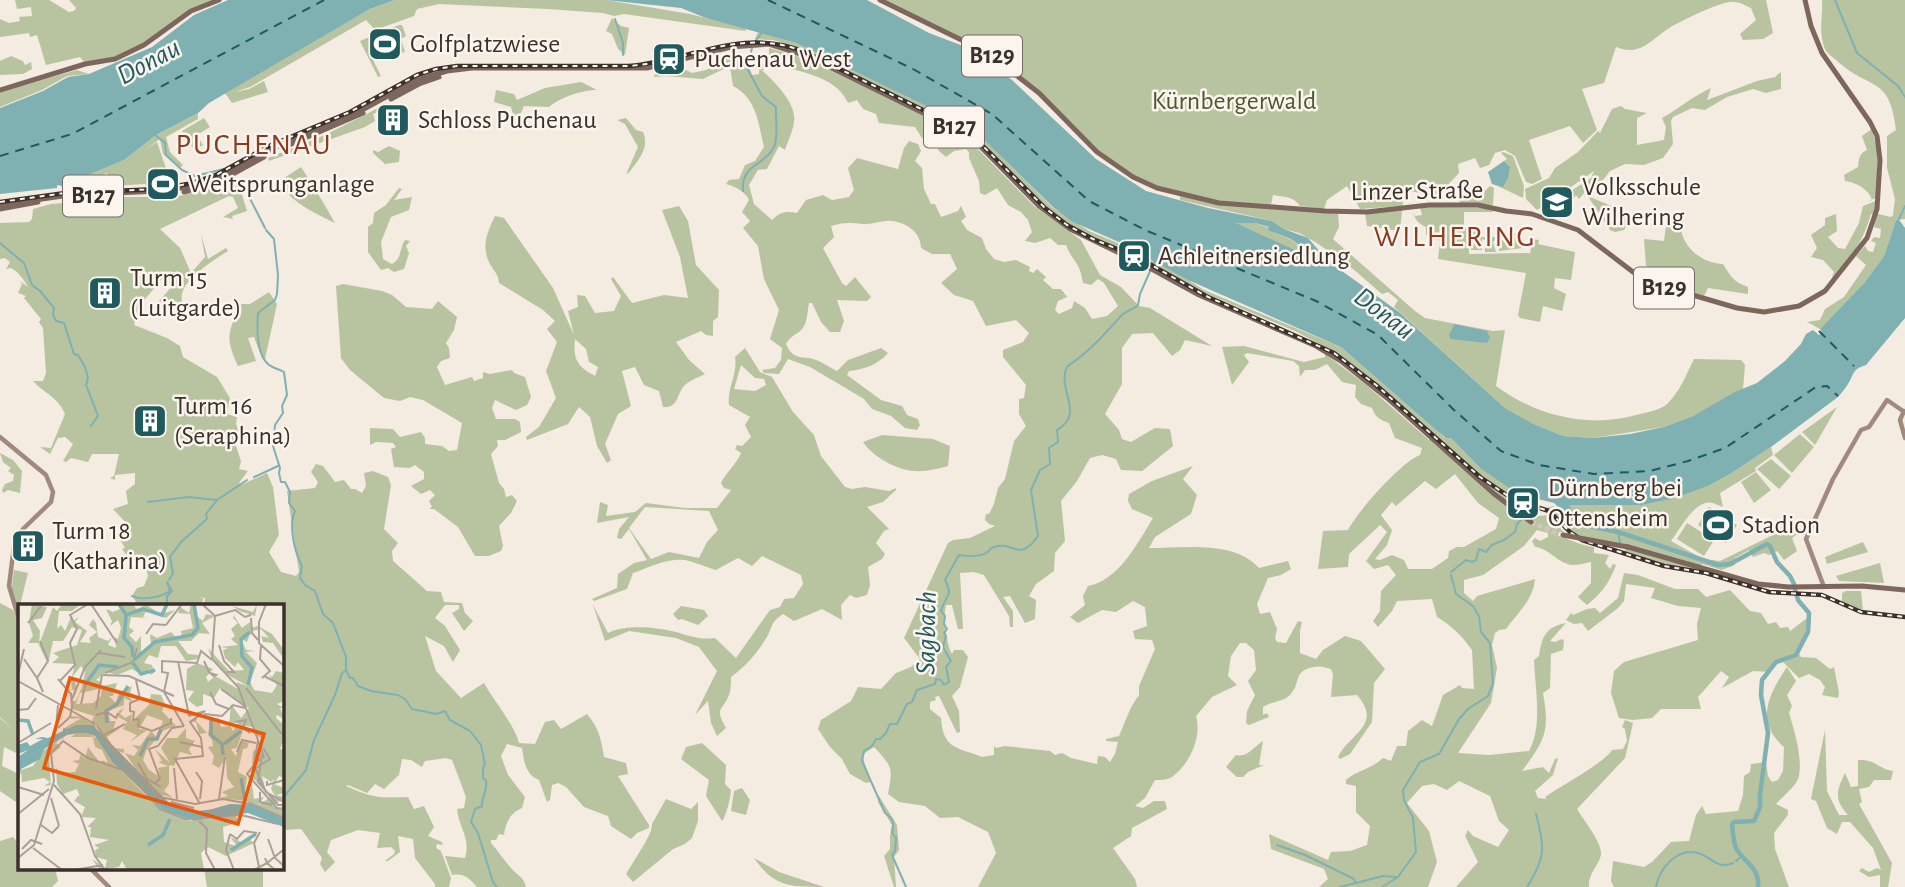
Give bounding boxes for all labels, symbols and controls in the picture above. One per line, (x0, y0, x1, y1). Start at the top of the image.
sports icon: Golfplatzwiese (366, 25, 404, 63)
place label: Golfplatzwiese (410, 31, 560, 57)
water label: Donau (113, 34, 185, 90)
road number: B129 (962, 36, 1022, 76)
station icon: Puchenau West (650, 40, 688, 78)
place label: Puchenau West (694, 46, 851, 72)
park label: Kürnbergerwald (1152, 88, 1316, 114)
building icon: Schloss Puchenau (374, 101, 412, 139)
road number: B127 (924, 106, 984, 148)
place label: Schloss Puchenau (418, 107, 597, 133)
district label: PUCHENAU (175, 130, 333, 160)
sports icon: Weitsprunganlage (144, 165, 182, 203)
place label: Weitsprunganlage (188, 171, 375, 197)
place label: Volksschule Wilhering (1582, 174, 1701, 230)
road number: B127 (63, 176, 123, 216)
street label: Linzer Straße (1350, 177, 1484, 205)
school or university icon: Volksschule Wilhering (1538, 183, 1576, 221)
district label: WILHERING (1374, 222, 1536, 252)
station icon: Achleitnersiedlung (1115, 237, 1153, 275)
place label: Achleitnersiedlung (1158, 243, 1350, 269)
place label: Turm 15 (Luitgarde) (130, 265, 241, 321)
road number: B129 (1634, 268, 1694, 309)
building icon: Turm 15 (Luitgarde) (86, 274, 124, 312)
water label: Donau (1349, 283, 1419, 345)
place label: Turm 16 (Seraphina) (174, 393, 292, 449)
building icon: Turm 16 (Seraphina) (131, 402, 169, 440)
place label: Dürnberg bei Ottensheim (1548, 475, 1682, 531)
station icon: Dürnberg bei Ottensheim (1504, 484, 1542, 522)
sports icon: Stadion (1699, 506, 1737, 544)
place label: Stadion (1742, 512, 1820, 538)
place label: Turm 18 (Katharina) (52, 518, 167, 574)
building icon: Turm 18 (Katharina) (9, 527, 47, 565)
water label: Sagbach (912, 591, 942, 675)
inset map (18, 604, 284, 870)

